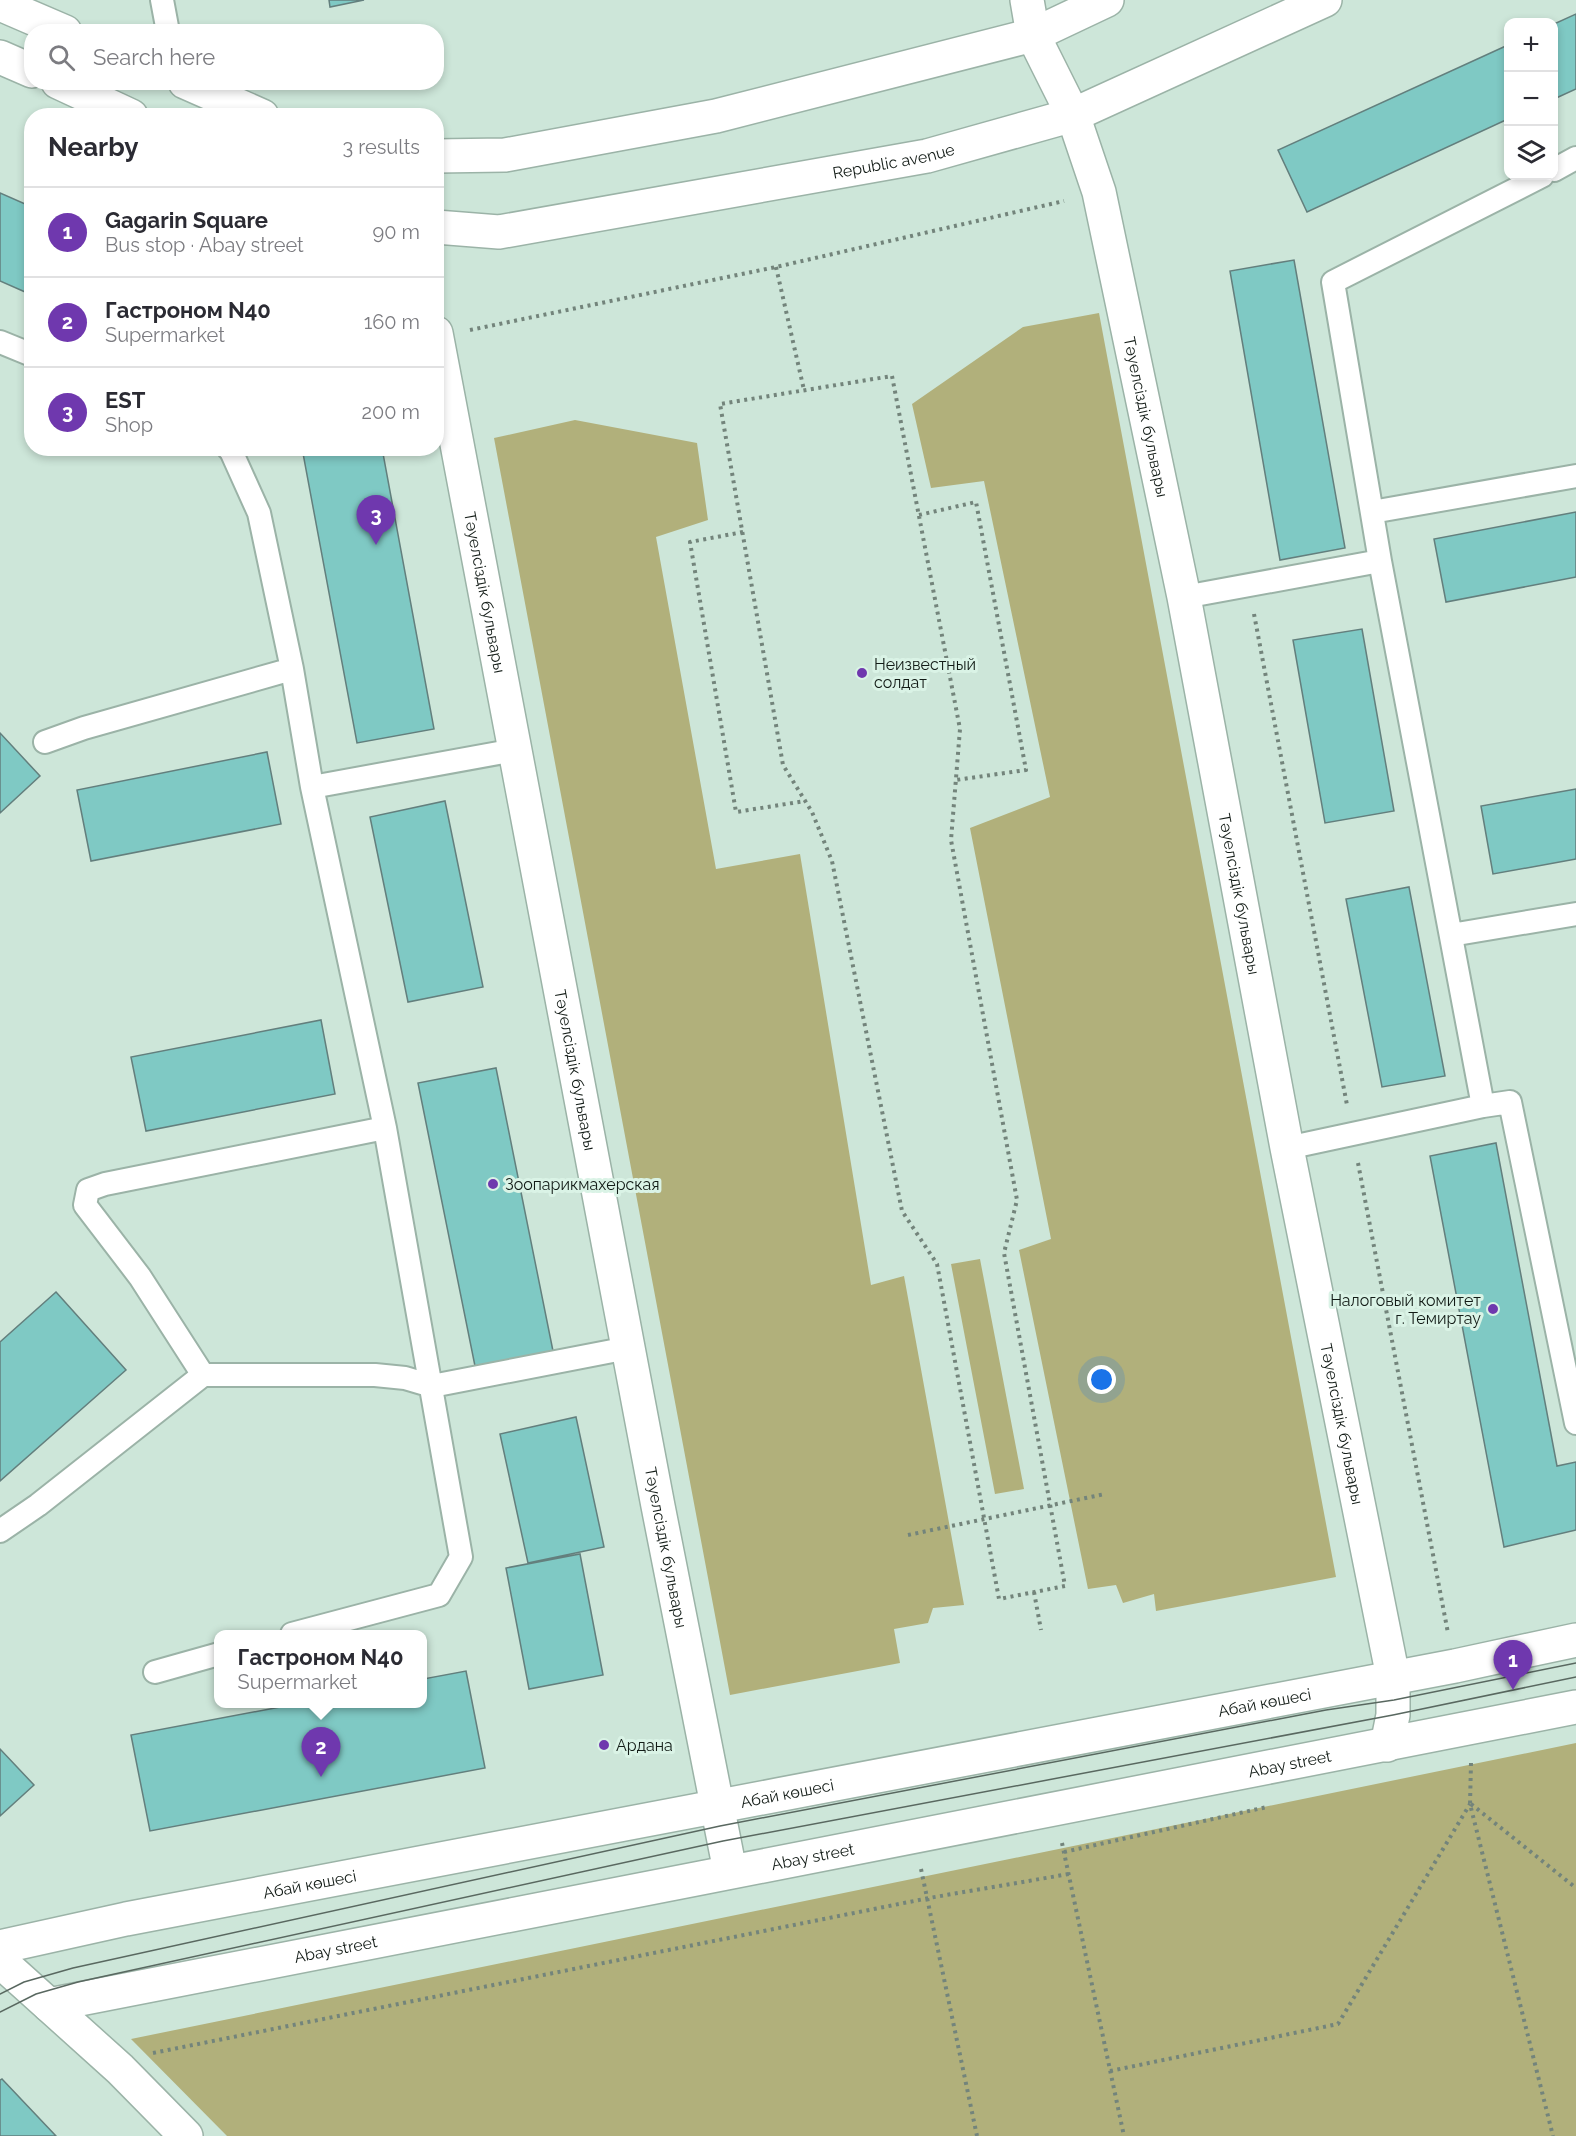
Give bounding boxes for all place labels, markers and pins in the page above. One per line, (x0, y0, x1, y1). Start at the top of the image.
pin: 3 (356, 496, 395, 545)
place label: Неизвестный солдат (874, 655, 976, 692)
marker: Неизвестный солдат (855, 666, 869, 680)
place label: Зоопарикмахерская (505, 1175, 660, 1194)
marker: Зоопарикмахерская (486, 1177, 500, 1191)
place label: Налоговый комитет г. Темиртау (1330, 1291, 1481, 1328)
marker: Налоговый комитет г. Темиртау (1486, 1302, 1500, 1316)
pin: 1 (1494, 1640, 1532, 1690)
pin: 2 (302, 1728, 340, 1777)
place label: Ардана (616, 1736, 673, 1755)
marker: Ардана (597, 1738, 611, 1752)

